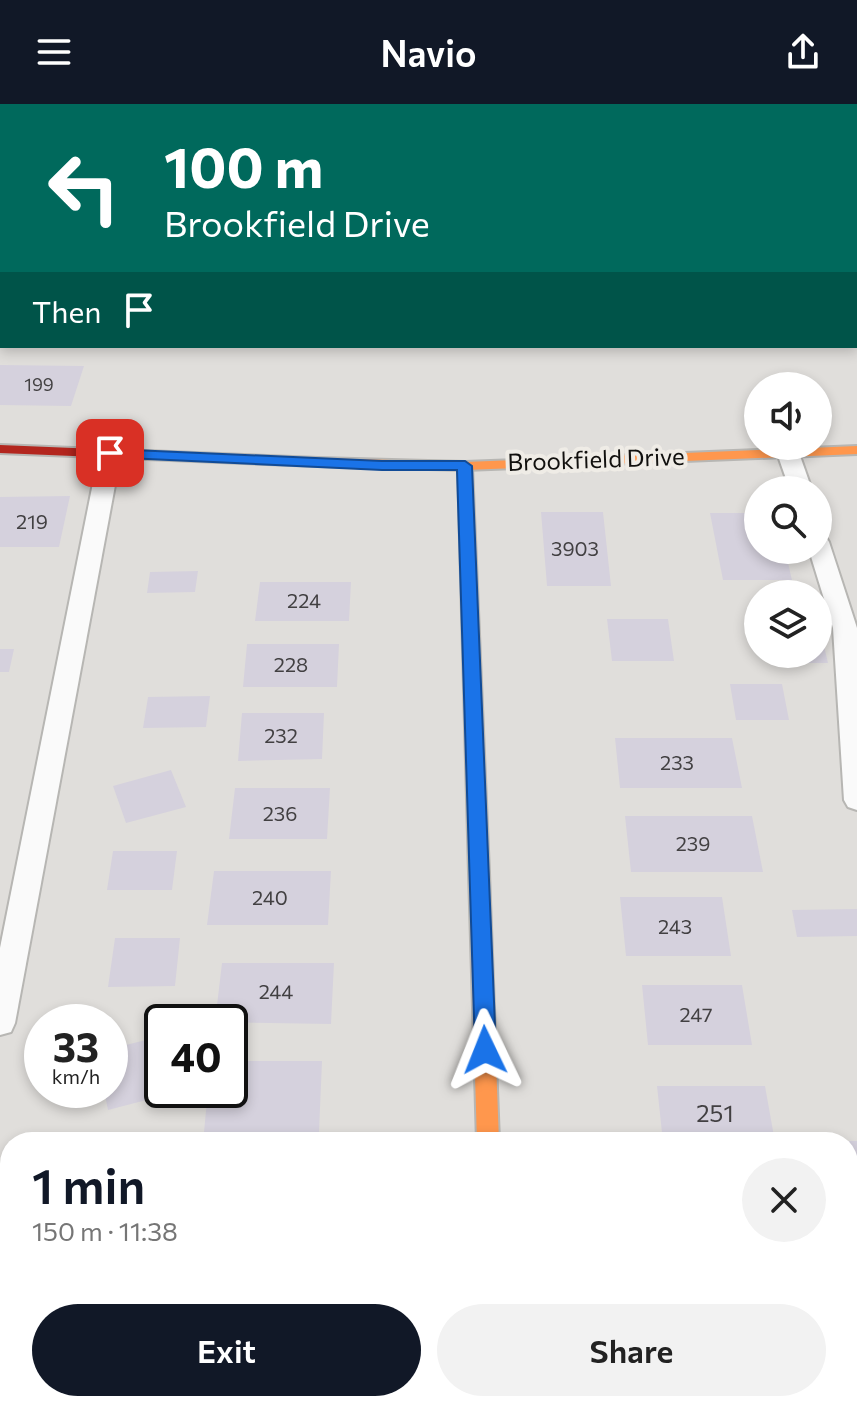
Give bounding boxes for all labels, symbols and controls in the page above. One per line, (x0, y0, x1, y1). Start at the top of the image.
icon: menu (32, 30, 76, 74)
text: Navio (380, 30, 477, 74)
icon: share (781, 30, 825, 74)
text: 100 m (164, 131, 323, 200)
icon: left (32, 136, 136, 240)
text: Brookfield Drive (164, 200, 430, 244)
icon: arrive (117, 288, 161, 332)
text: Then (32, 292, 101, 329)
map controls (744, 372, 832, 668)
button: sound (744, 372, 832, 460)
house number: 199 (24, 373, 54, 395)
pin (76, 419, 144, 487)
icon: arrive (88, 431, 132, 475)
street label: Brookfield Drive (507, 441, 685, 476)
button: search (744, 476, 832, 564)
house number: 219 (16, 509, 48, 533)
house number: 3903 (551, 536, 599, 560)
button: layers (744, 580, 832, 668)
house number: 224 (287, 588, 321, 612)
house number: 228 (274, 652, 308, 676)
house number: 232 (264, 723, 298, 747)
house number: 233 (660, 750, 694, 774)
house number: 236 (263, 801, 297, 825)
house number: 239 (676, 831, 710, 855)
house number: 240 (252, 885, 288, 909)
house number: 243 (658, 914, 692, 938)
house number: 244 (259, 979, 293, 1003)
house number: 247 (680, 1002, 712, 1026)
speed limit sign: 40 (144, 1004, 248, 1108)
position arrow (443, 1008, 527, 1092)
text: 33 (53, 1021, 99, 1070)
text: km/h (52, 1064, 100, 1088)
house number: 251 (696, 1098, 734, 1127)
text: 1 min (32, 1155, 145, 1214)
button: close (742, 1158, 826, 1242)
text: 150 m · 11:38 (32, 1215, 178, 1246)
button: Exit (32, 1304, 421, 1396)
button: Share (437, 1304, 826, 1396)

